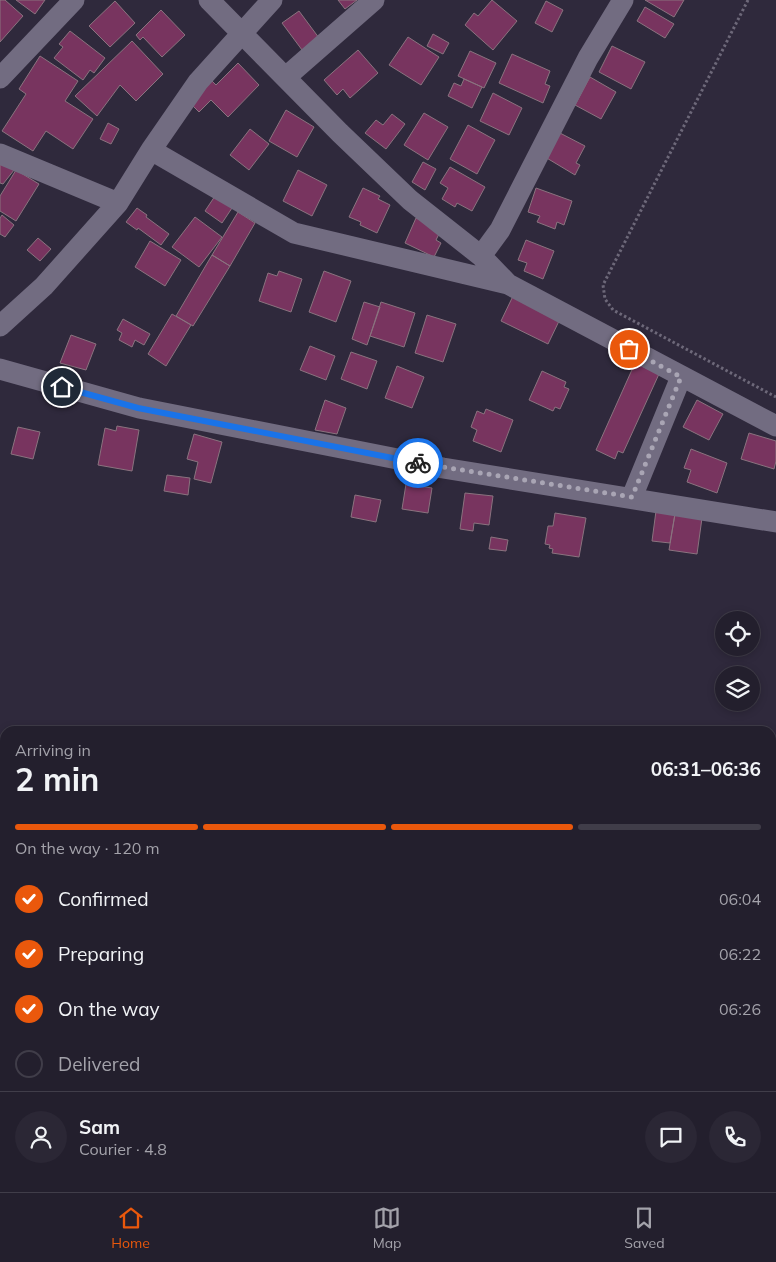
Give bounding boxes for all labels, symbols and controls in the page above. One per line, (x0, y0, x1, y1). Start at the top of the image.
pin (608, 328, 650, 370)
icon: bag (615, 335, 643, 363)
pin (41, 366, 83, 408)
icon: home (48, 373, 76, 401)
courier (393, 438, 443, 488)
icon: bike (404, 449, 432, 477)
map controls (715, 611, 760, 711)
button: locate (715, 611, 760, 656)
button: layers (715, 666, 760, 711)
text: Arriving in (15, 740, 91, 760)
text: 06:31–06:36 (651, 757, 761, 781)
text: 2 min (15, 759, 99, 799)
text: On the way · 120 m (15, 838, 160, 858)
icon: check (15, 885, 43, 913)
text: Confirmed (58, 887, 149, 911)
text: 06:04 (719, 889, 761, 909)
icon: check (15, 940, 43, 968)
text: Preparing (58, 942, 144, 966)
text: 06:22 (719, 944, 761, 964)
icon: check (15, 995, 43, 1023)
text: On the way (58, 997, 160, 1021)
text: 06:26 (719, 999, 761, 1019)
text: Delivered (58, 1052, 140, 1076)
button: person (15, 1111, 67, 1163)
button: chat (645, 1111, 697, 1163)
button: phone (709, 1111, 761, 1163)
text: Sam (79, 1115, 120, 1139)
text: Courier · 4.8 (79, 1139, 167, 1159)
tab: Home (111, 1204, 150, 1252)
tab: Map (373, 1204, 402, 1252)
tab: Saved (624, 1204, 665, 1252)

